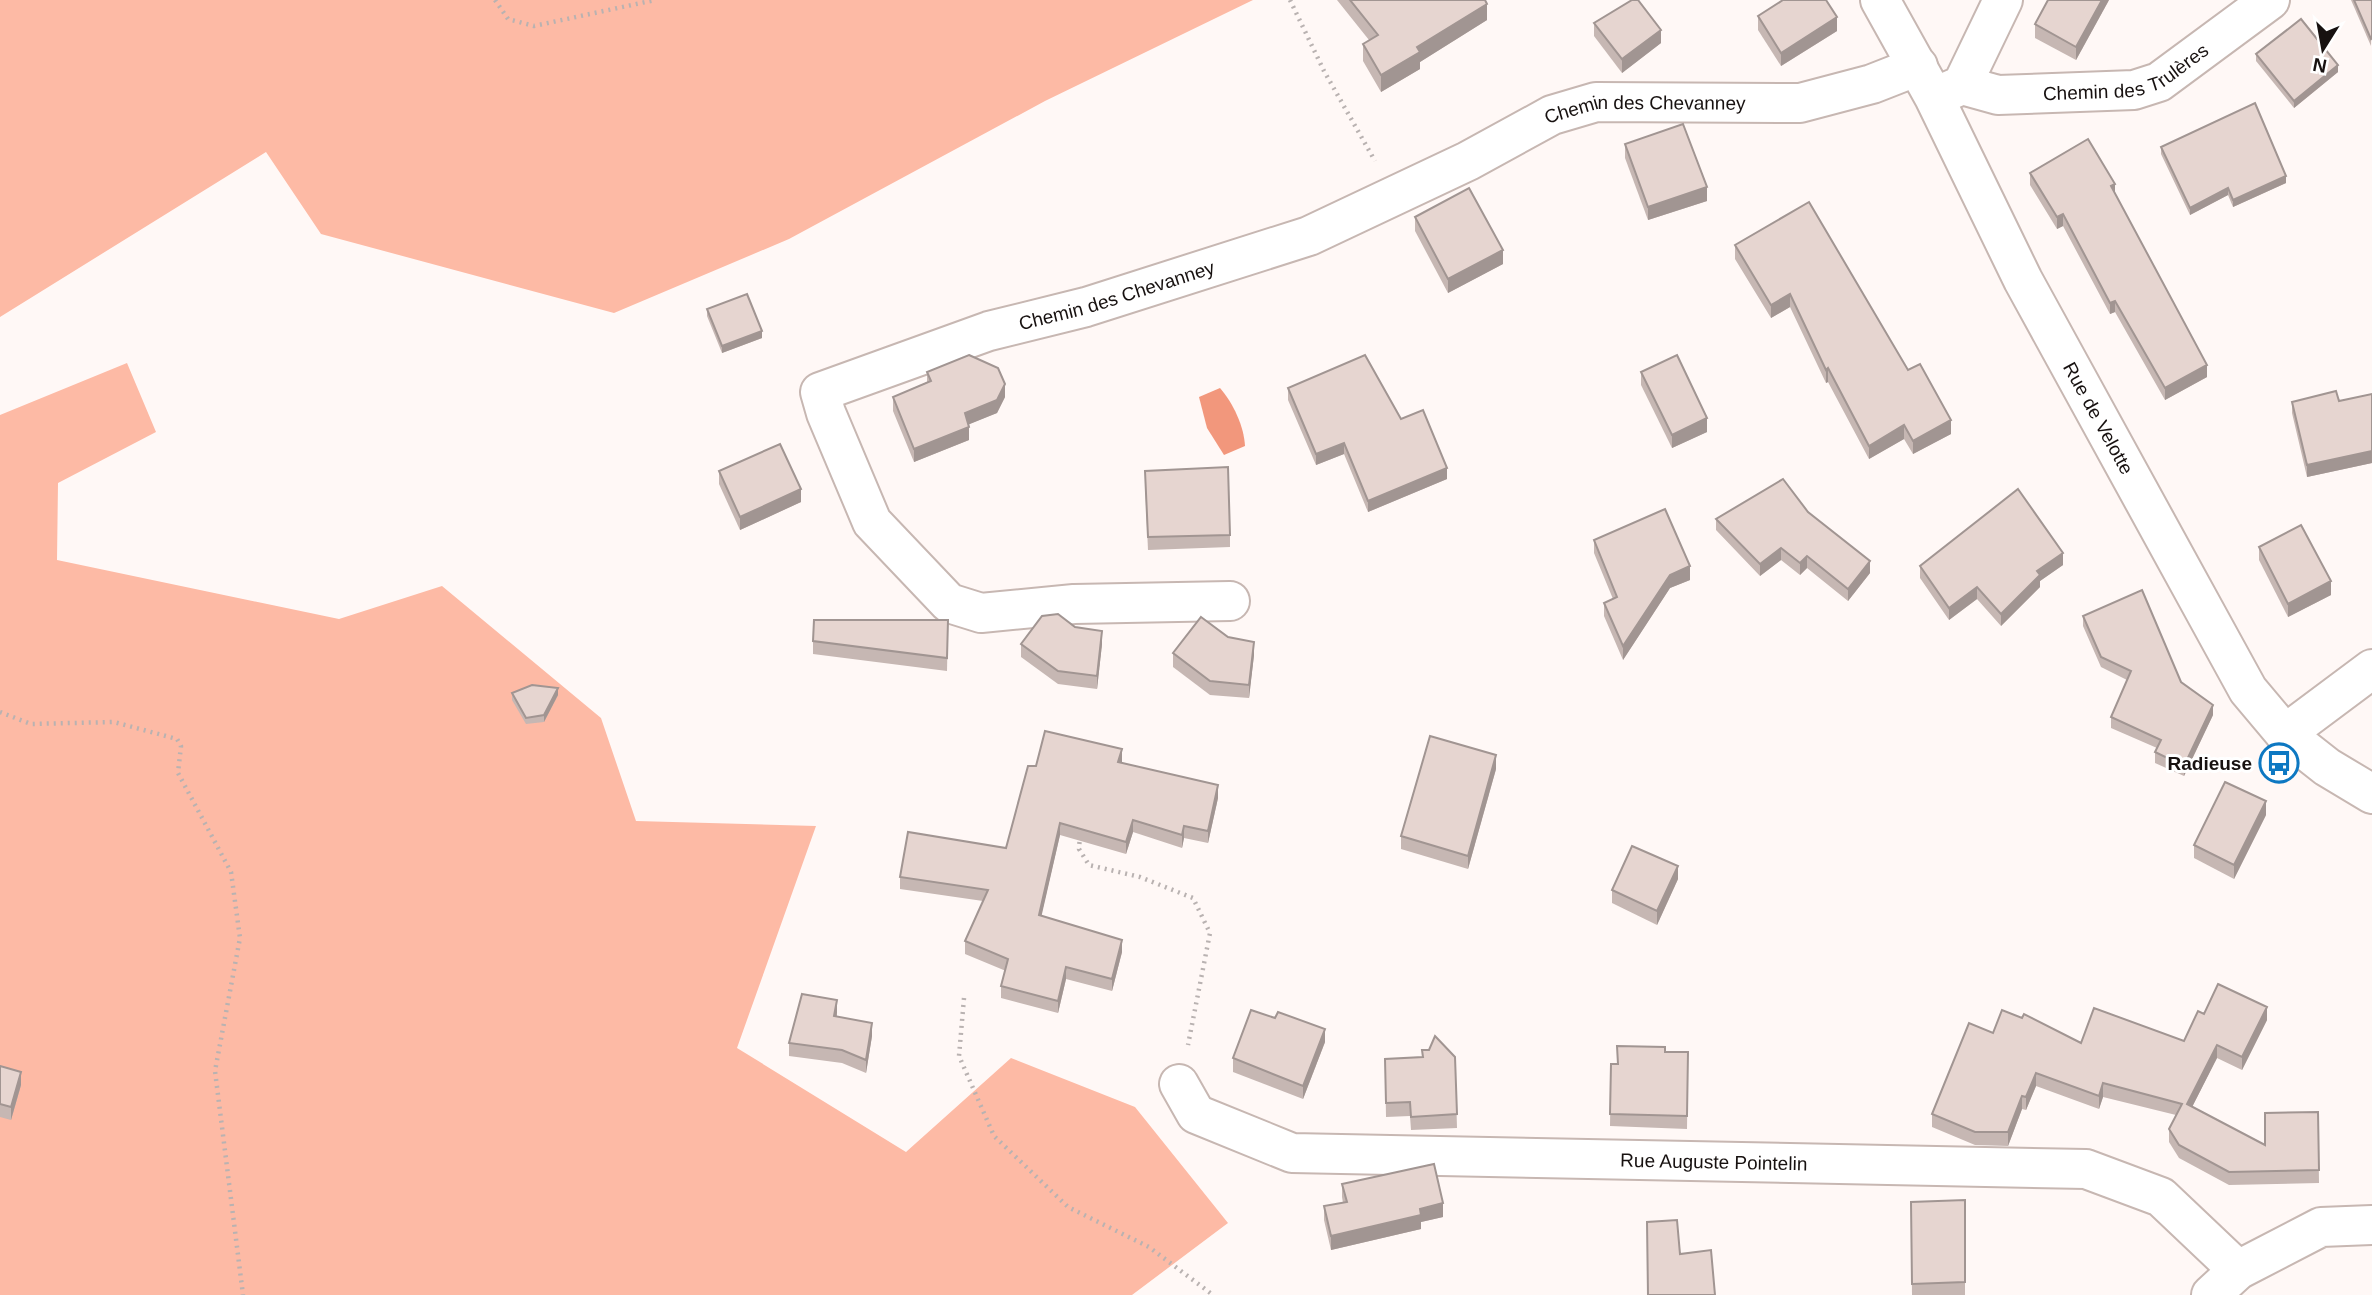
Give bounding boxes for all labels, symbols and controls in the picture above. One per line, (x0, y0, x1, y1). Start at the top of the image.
north arrow (2288, 14, 2358, 84)
street label: Chemin des Trulères (2043, 39, 2212, 104)
text: N (2311, 54, 2329, 77)
street label: Chemin des Chevanney (1541, 92, 1746, 128)
street label: Chemin des Chevanney (1017, 257, 1217, 334)
street label: Rue de Velotte (2059, 359, 2138, 478)
bus stop icon: Radieuse (2258, 742, 2300, 784)
place label: Radieuse (2168, 753, 2252, 774)
street label: Rue Auguste Pointelin (1620, 1150, 1808, 1174)

